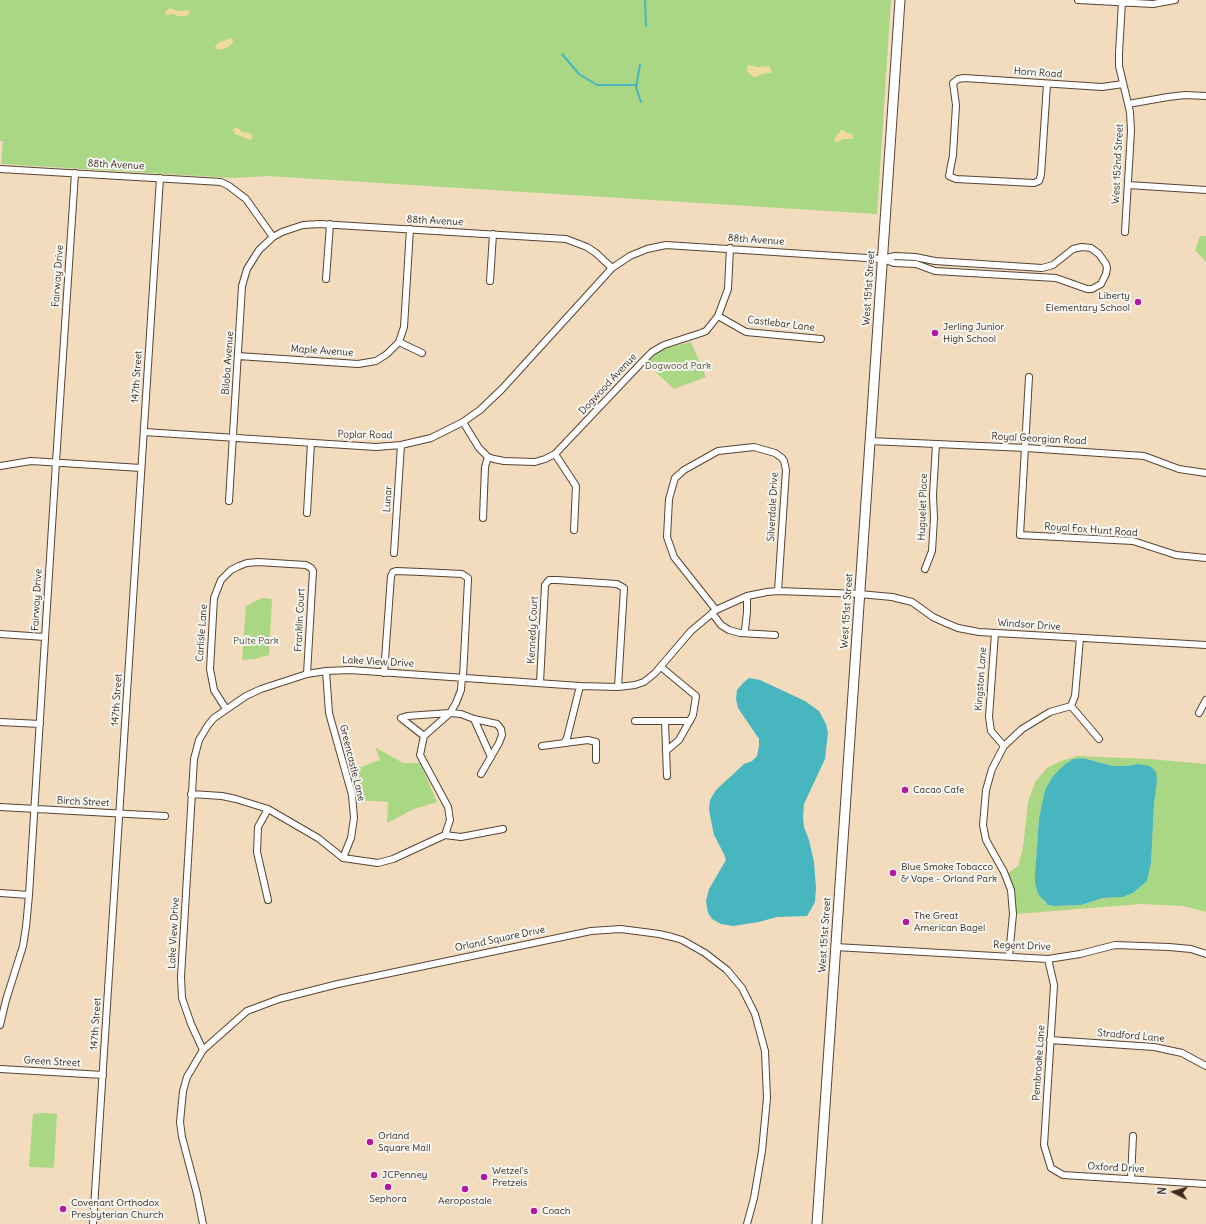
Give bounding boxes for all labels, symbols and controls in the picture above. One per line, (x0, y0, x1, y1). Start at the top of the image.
street label: Horn Road (1013, 65, 1063, 81)
street label: West 152nd Street (1110, 124, 1126, 204)
street label: 88th Avenue (87, 158, 145, 172)
street label: 88th Avenue (406, 214, 464, 228)
street label: 88th Avenue (727, 232, 785, 248)
street label: Fairway Drive (50, 244, 66, 308)
street label: West 151st Street (860, 250, 878, 326)
place label: Liberty Elementary School (1046, 290, 1130, 314)
marker: Liberty Elementary School (1133, 297, 1143, 307)
street label: Castlebar Lane (747, 314, 815, 334)
place label: Jerling Junior High School (943, 321, 1004, 344)
marker: Jerling Junior High School (930, 328, 940, 338)
street label: Biloba Avenue (220, 331, 236, 395)
street label: Maple Avenue (290, 343, 354, 359)
street label: 147th Street (129, 350, 145, 404)
street label: Dogwood Avenue (577, 351, 639, 417)
park label: Dogwood Park (645, 360, 711, 372)
street label: Poplar Road (337, 429, 393, 441)
street label: Royal Georgian Road (991, 431, 1087, 447)
street label: Silverdale Drive (765, 472, 781, 542)
street label: Huguelet Place (916, 473, 930, 541)
street label: Lunar (381, 485, 395, 513)
street label: Royal Fox Hunt Road (1044, 521, 1138, 539)
street label: Fairway Drive (29, 569, 45, 631)
street label: West 151st Street (838, 573, 856, 649)
street label: Franklin Court (292, 588, 308, 652)
street label: Kennedy Court (525, 596, 541, 664)
street label: Carlisle Lane (194, 604, 210, 662)
street label: Windsor Drive (997, 617, 1061, 633)
park label: Pulte Park (233, 635, 279, 647)
street label: Kingston Lane (973, 647, 989, 711)
street label: Lake View Drive (342, 654, 414, 670)
street label: 147th Street (109, 673, 125, 727)
street label: Greencastle Lane (337, 723, 367, 803)
place label: Cacao Cafe (913, 784, 964, 796)
marker: Cacao Cafe (900, 785, 910, 795)
street label: Birch Street (56, 795, 110, 809)
place label: Blue Smoke Tobacco & Vape - Orland Park (901, 861, 997, 884)
marker: Blue Smoke Tobacco & Vape - Orland Park (888, 868, 898, 878)
street label: Lake View Drive (166, 897, 182, 969)
street label: West 151st Street (816, 897, 834, 973)
place label: The Great American Bagel (914, 910, 985, 934)
marker: The Great American Bagel (901, 917, 911, 927)
street label: Orland Square Drive (454, 924, 546, 954)
street label: Regent Drive (993, 939, 1051, 953)
street label: 147th Street (88, 997, 104, 1051)
street label: Pembrooke Lane (1030, 1025, 1048, 1101)
street label: Stradford Lane (1097, 1027, 1165, 1045)
street label: Green Street (23, 1055, 81, 1069)
place label: Orland Square Mall (378, 1130, 430, 1154)
marker: Orland Square Mall (365, 1137, 375, 1147)
street label: Oxford Drive (1087, 1161, 1145, 1175)
place label: Wetzel's Pretzels (492, 1165, 528, 1188)
place label: JCPenney (382, 1169, 427, 1181)
marker: JCPenney (369, 1170, 379, 1180)
marker: Wetzel's Pretzels (479, 1172, 489, 1182)
north arrow (1154, 1172, 1194, 1212)
marker: Sephora (383, 1182, 393, 1192)
marker: Aeropostale (460, 1184, 470, 1194)
text: N (1155, 1187, 1169, 1195)
place label: Sephora (369, 1193, 407, 1205)
place label: Aeropostale (438, 1195, 492, 1207)
place label: Covenant Orthodox Presbyterian Church (71, 1197, 164, 1220)
marker: Covenant Orthodox Presbyterian Church (58, 1204, 68, 1214)
place label: Coach (542, 1205, 571, 1217)
marker: Coach (529, 1206, 539, 1216)

